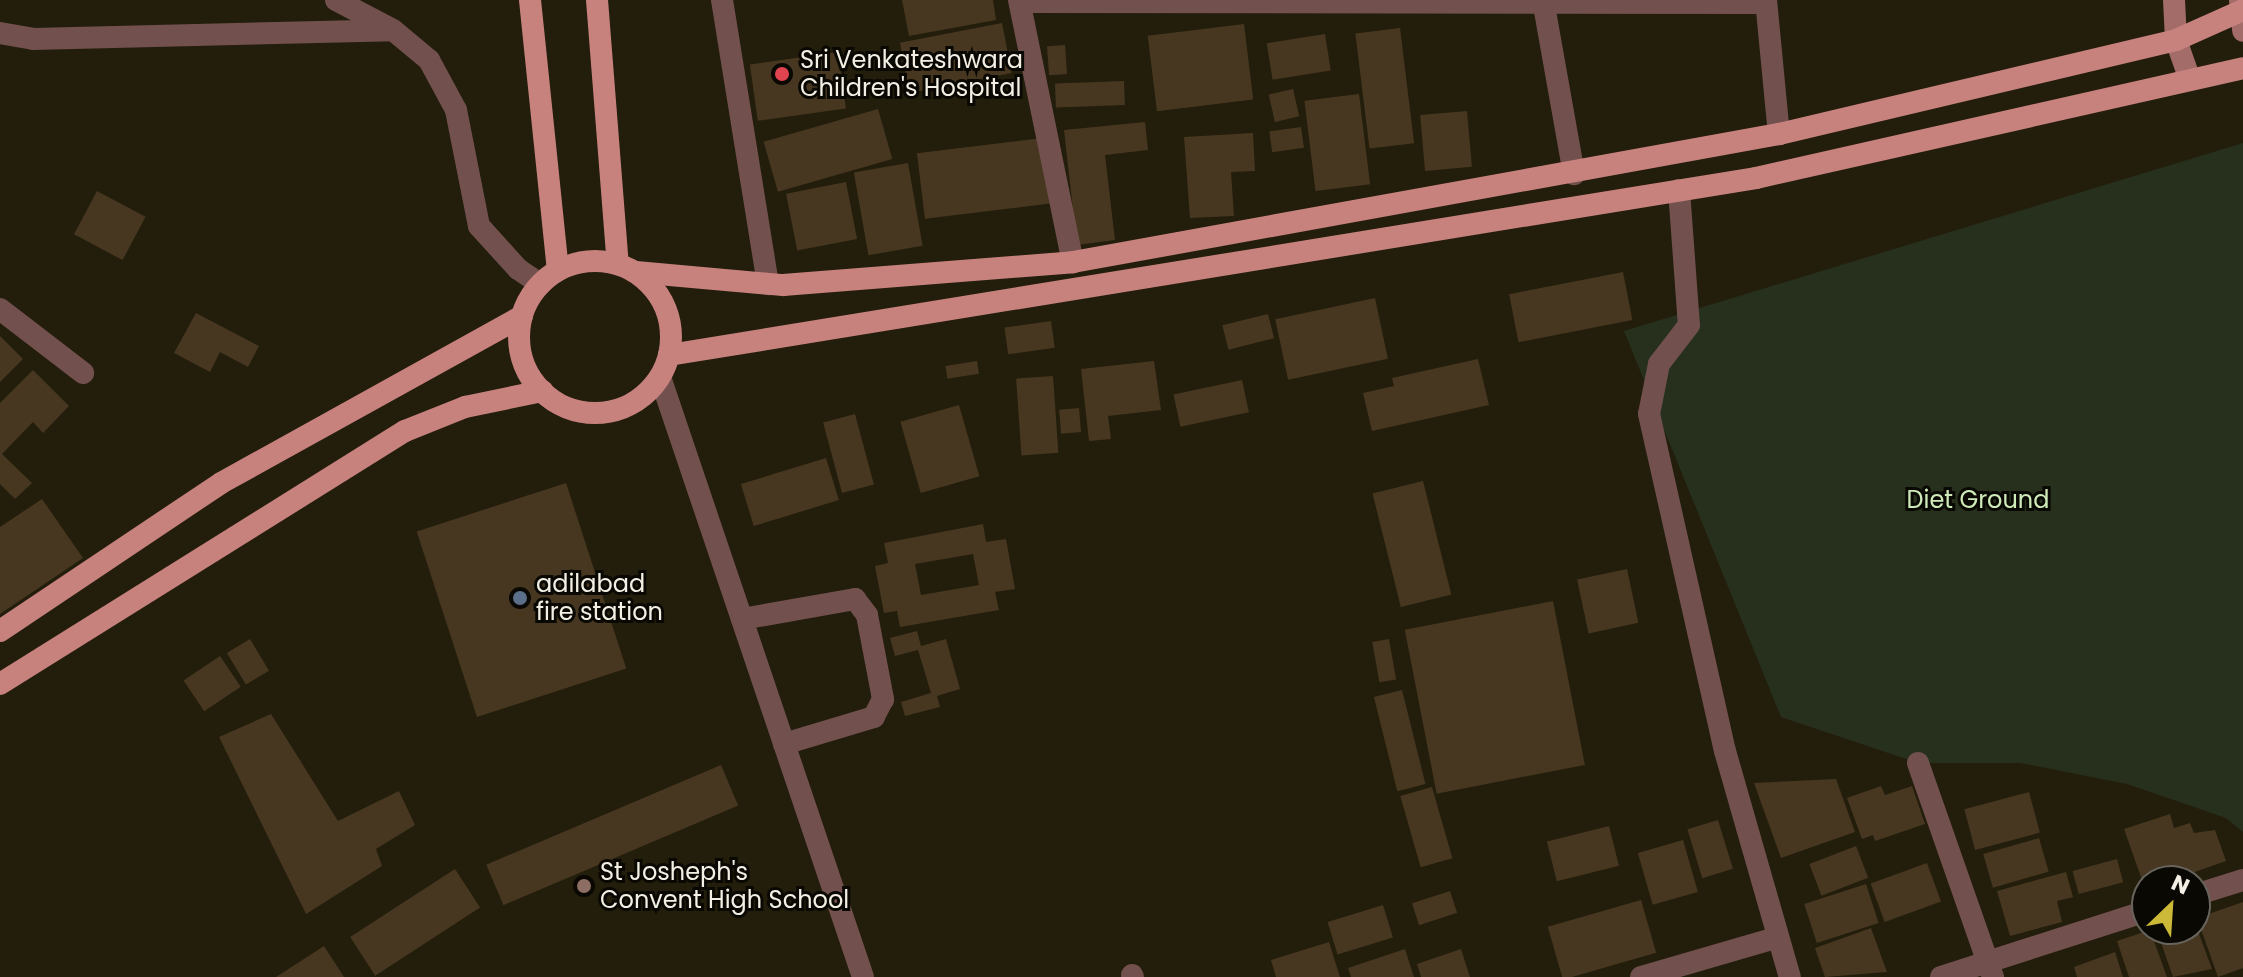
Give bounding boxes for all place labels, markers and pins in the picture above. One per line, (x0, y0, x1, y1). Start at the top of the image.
place label: Sri Venkateshwara Children's Hospital (800, 46, 1023, 102)
marker: Sri Venkateshwara Children's Hospital (771, 63, 793, 85)
place label: adilabad fire station (536, 570, 663, 626)
marker: adilabad fire station (511, 589, 529, 607)
place label: St Josheph's Convent High School (600, 858, 849, 914)
marker: St Josheph's Convent High School (575, 877, 593, 895)

